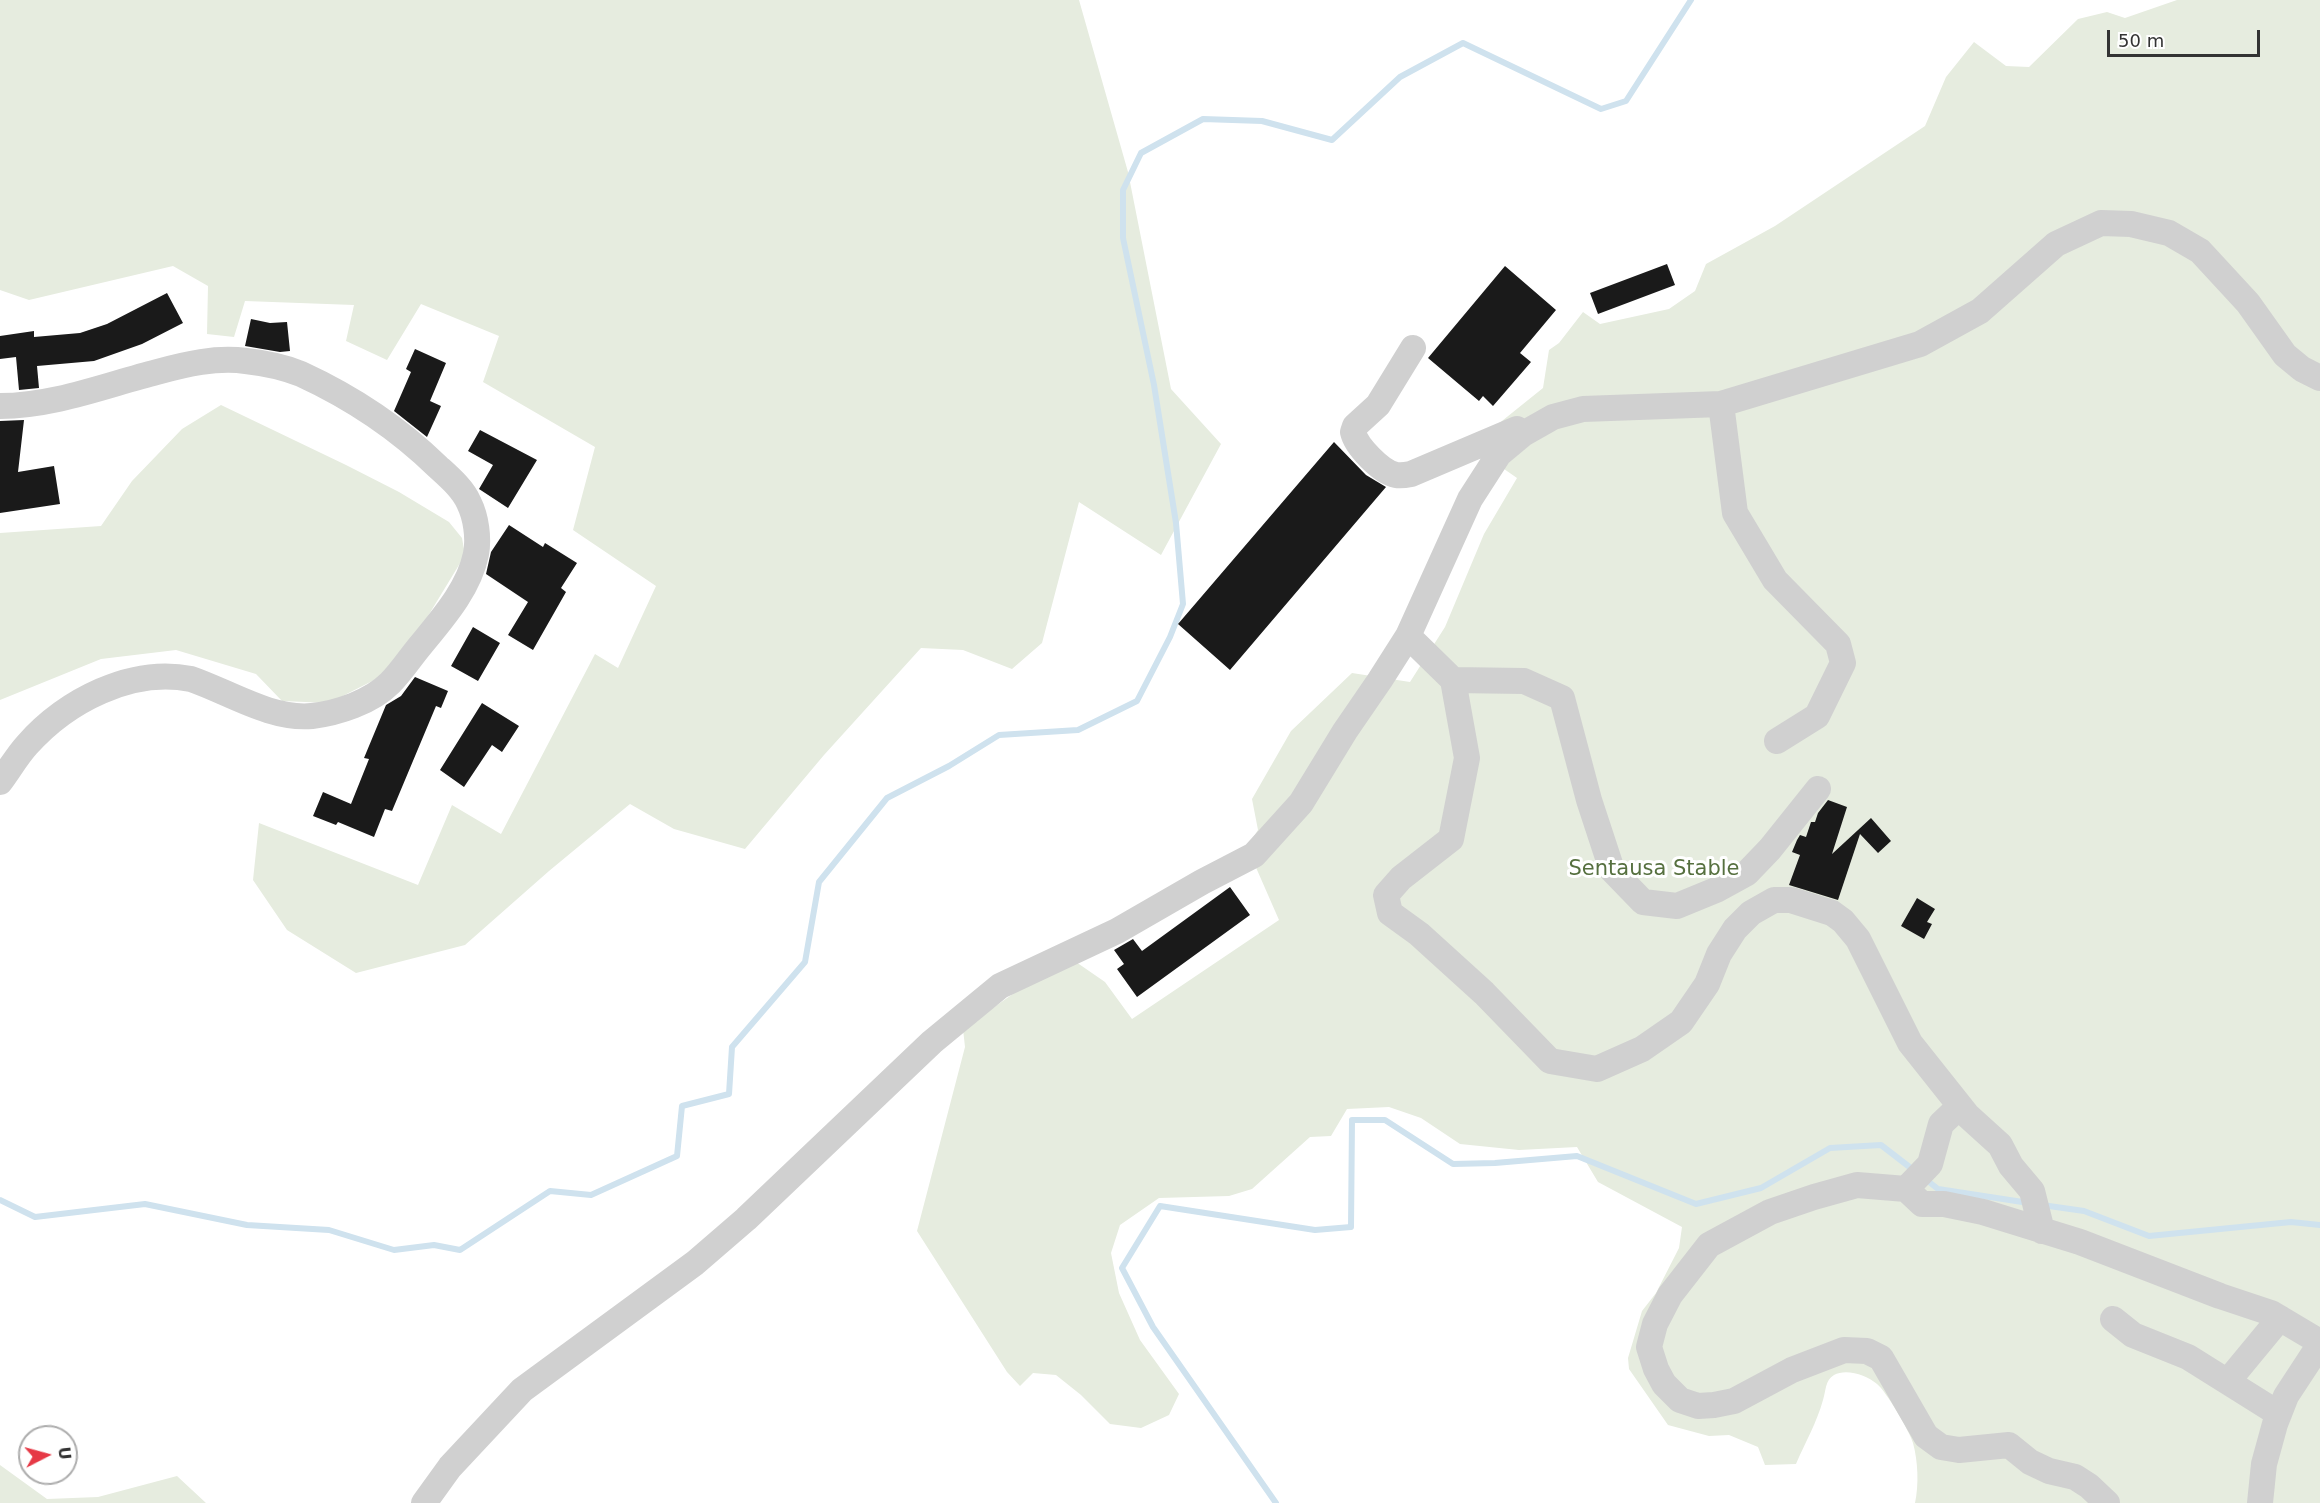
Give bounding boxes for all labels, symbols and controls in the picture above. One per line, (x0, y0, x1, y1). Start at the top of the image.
scale bar (2110, 18, 2263, 56)
text: 50 m (2118, 30, 2164, 51)
park label: Sentausa Stable (1569, 857, 1739, 883)
north arrow (18, 1425, 78, 1485)
text: U (54, 1446, 75, 1461)

